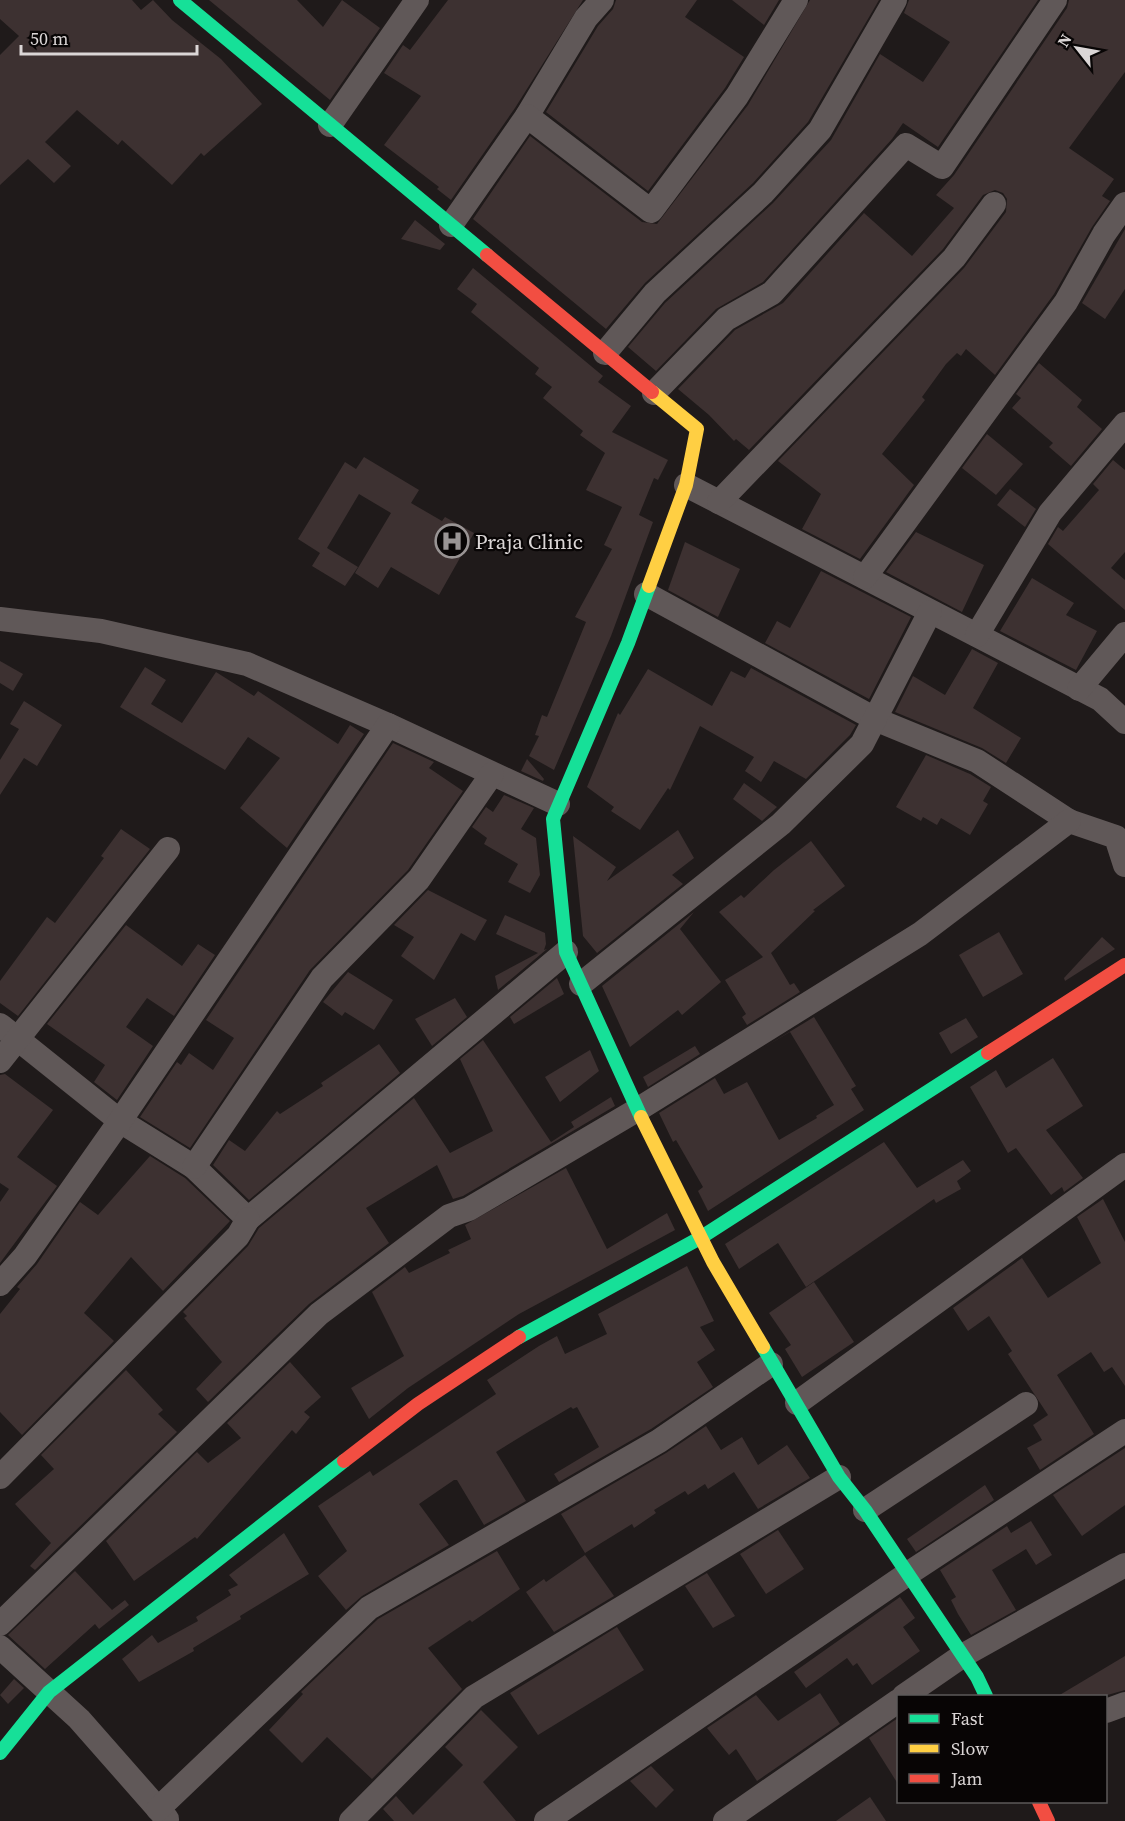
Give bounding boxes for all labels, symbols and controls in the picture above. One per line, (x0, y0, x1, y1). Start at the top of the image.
scale bar (21, 18, 196, 56)
north arrow (1047, 18, 1107, 78)
text: 50 m (30, 26, 68, 51)
text: N (1052, 29, 1077, 51)
hospital icon: Praja Clinic (434, 523, 470, 559)
place label: Praja Clinic (475, 527, 583, 556)
legend (897, 1695, 1107, 1803)
text: Fast (951, 1706, 984, 1731)
text: Slow (951, 1736, 989, 1761)
text: Jam (950, 1766, 983, 1791)

